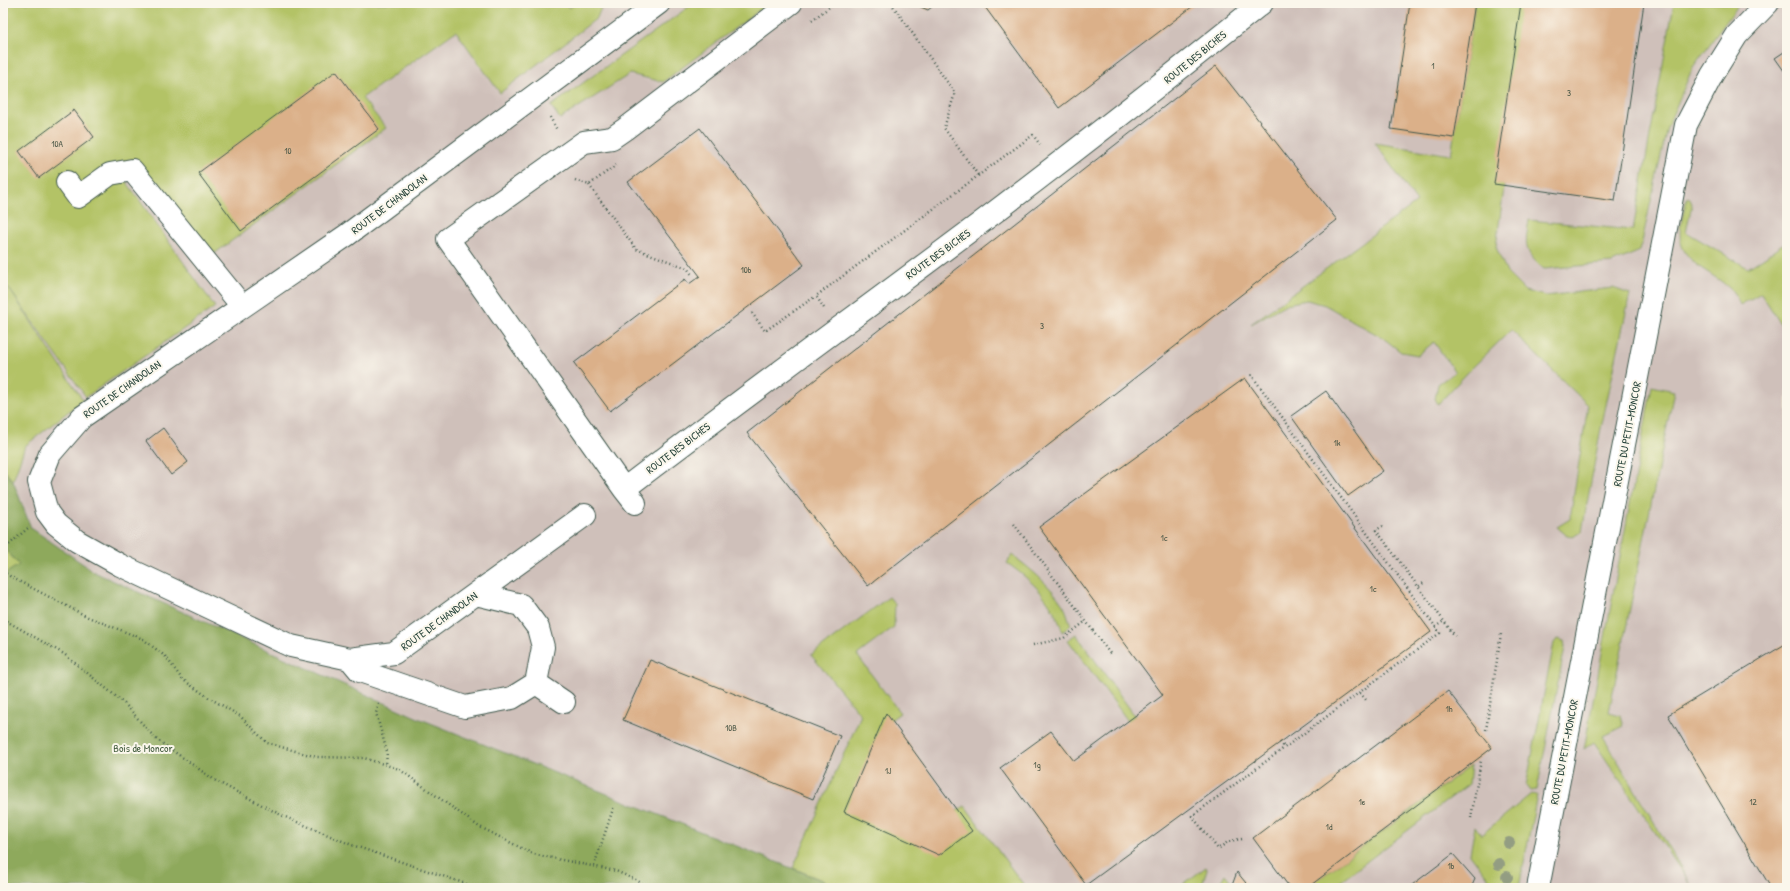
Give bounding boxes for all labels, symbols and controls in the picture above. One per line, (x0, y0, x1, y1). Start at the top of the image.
street label: ROUTE DES BICHES (1161, 27, 1229, 87)
house number: 1 (1431, 60, 1435, 72)
house number: 3 (1567, 87, 1571, 99)
house number: 10A (51, 138, 63, 150)
house number: 10 (284, 145, 292, 157)
street label: ROUTE DE CHANDOLAN (348, 171, 430, 237)
street label: ROUTE DES BICHES (903, 226, 973, 282)
house number: 10b (740, 264, 752, 276)
house number: 3 (1040, 320, 1044, 332)
street label: ROUTE DE CHANDOLAN (81, 357, 164, 421)
street label: ROUTE DU PETIT-MONCOR (1610, 380, 1644, 488)
street label: ROUTE DES BICHES (643, 419, 713, 477)
house number: 1k (1333, 437, 1341, 449)
house number: 1c (1161, 532, 1168, 544)
house number: 1c (1370, 583, 1377, 595)
street label: ROUTE DE CHANDOLAN (398, 588, 480, 654)
street label: ROUTE DU PETIT-MONCOR (1547, 698, 1581, 806)
house number: 1h (1445, 703, 1453, 715)
house number: 10B (725, 722, 737, 734)
park label: Bois de Moncor (113, 741, 173, 755)
house number: 1g (1033, 759, 1041, 771)
house number: 1J (885, 765, 892, 777)
house number: 1e (1359, 796, 1366, 808)
house number: 12 (1749, 796, 1758, 808)
house number: 1d (1326, 821, 1333, 833)
house number: 1b (1448, 860, 1455, 872)

